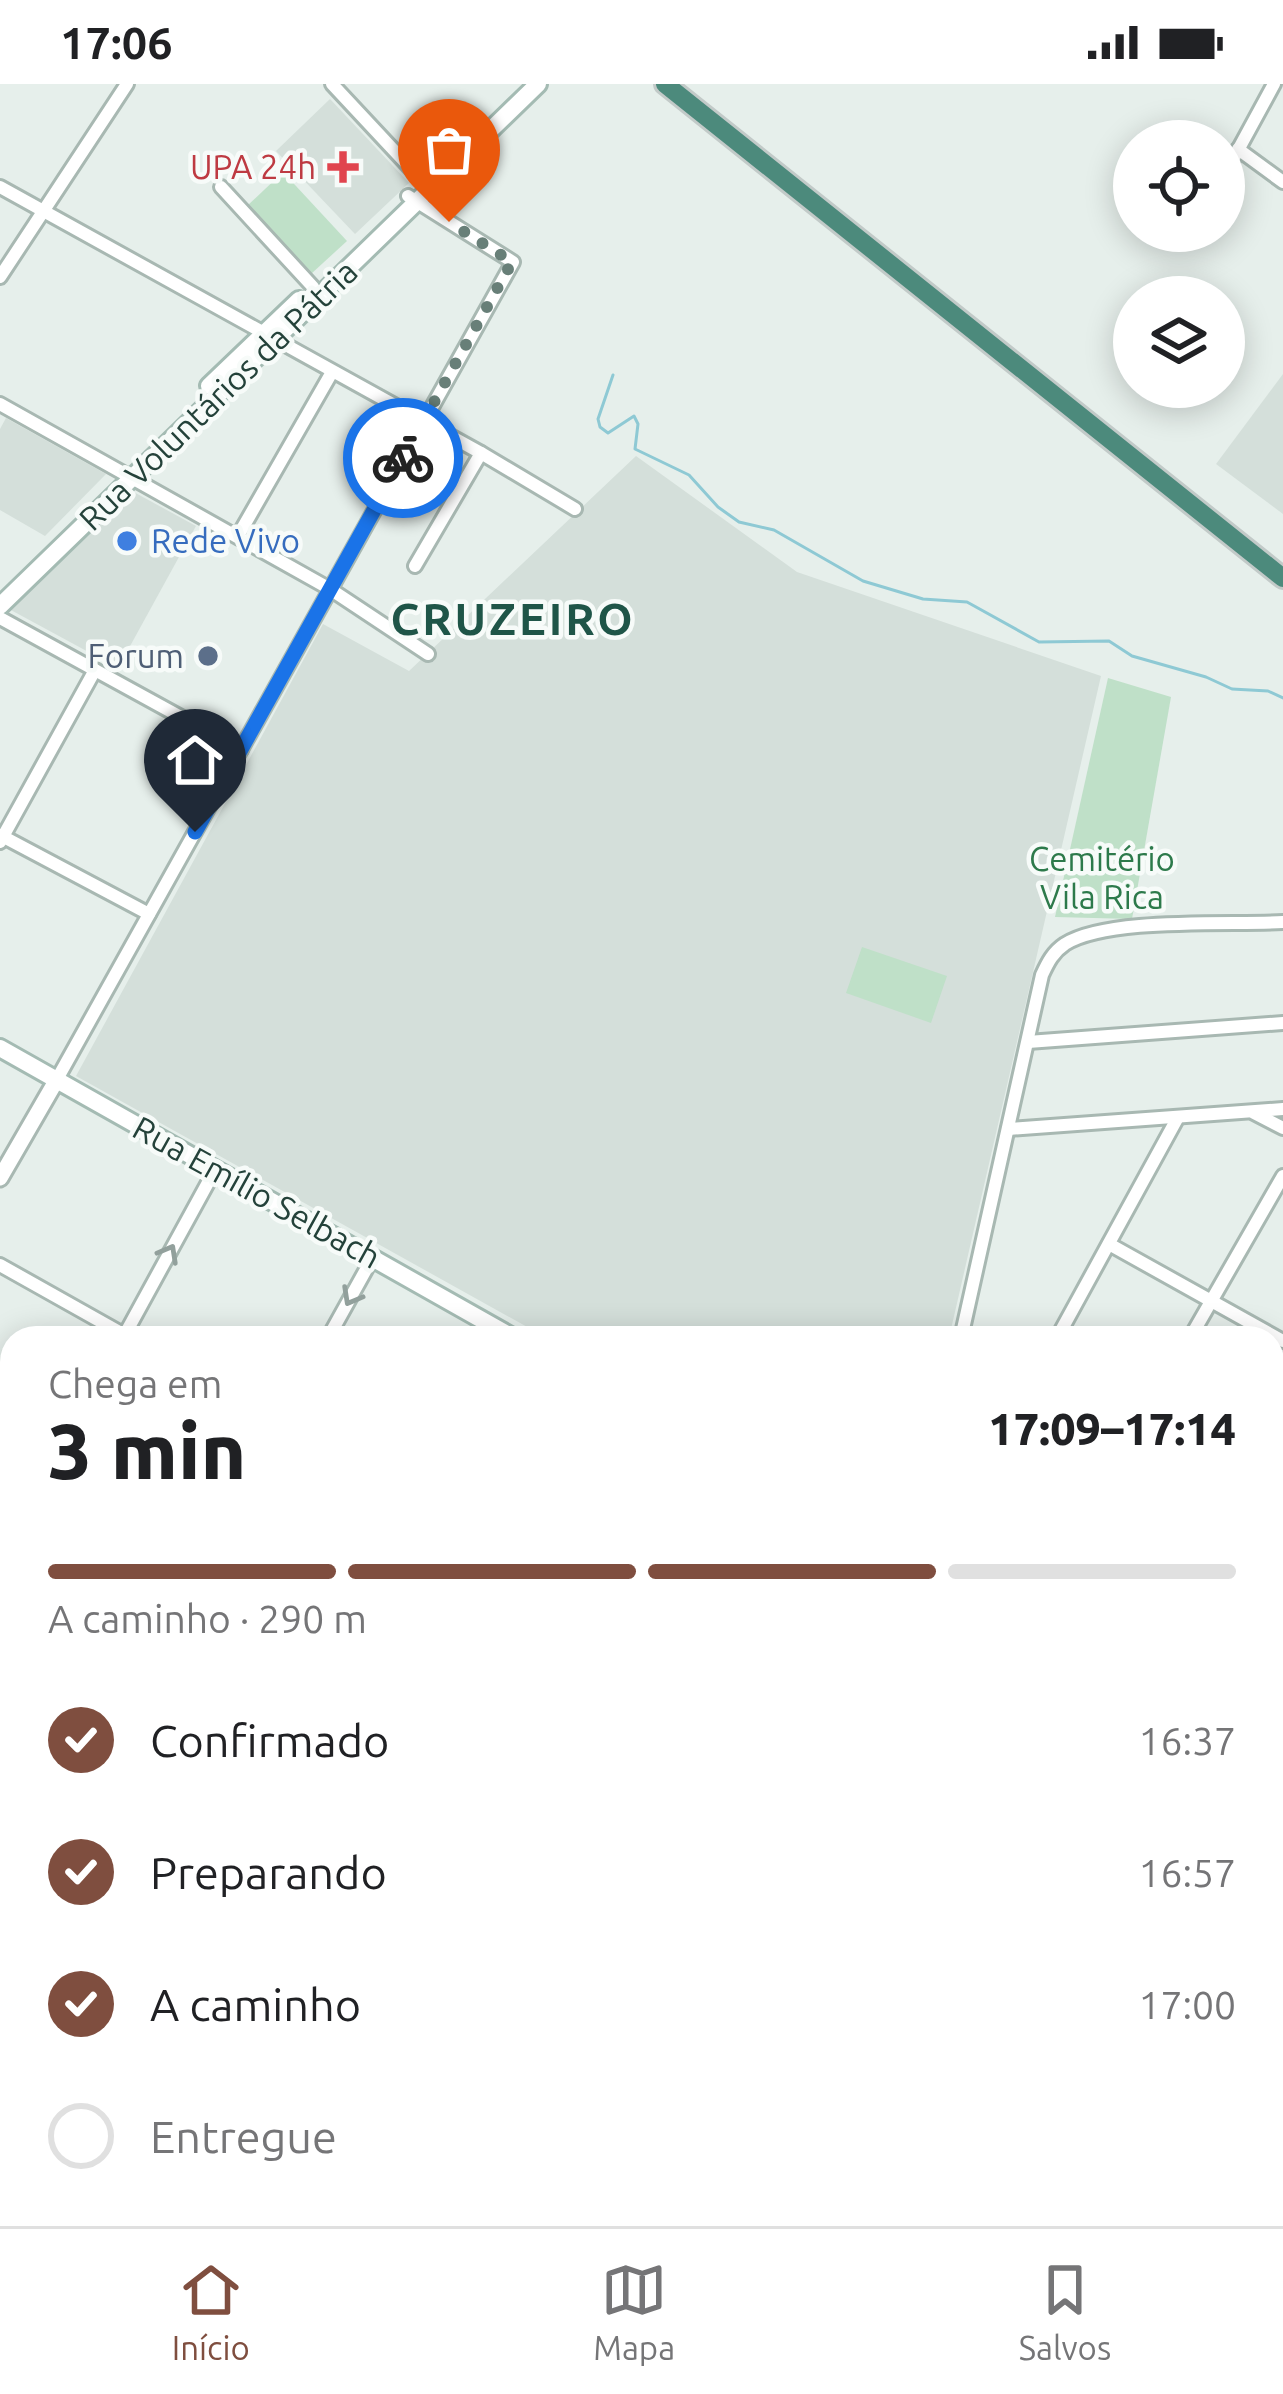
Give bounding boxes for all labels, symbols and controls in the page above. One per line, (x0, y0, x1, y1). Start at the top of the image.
text: 17:06 (60, 17, 173, 68)
pin (398, 99, 500, 222)
icon: bag (416, 117, 482, 183)
map controls (1113, 120, 1245, 408)
button: locate (1113, 120, 1245, 252)
place label: UPA 24h (190, 148, 316, 185)
marker: UPA 24h (327, 151, 359, 183)
street label: Rua Voluntários da Pátria (71, 252, 364, 537)
button: layers (1113, 276, 1245, 408)
courier (343, 398, 463, 518)
icon: bike (370, 425, 436, 491)
place label: Rede Vivo (151, 522, 300, 559)
marker: Rede Vivo (114, 528, 140, 554)
district label: CRUZEIRO (390, 593, 636, 644)
place label: Forum (88, 637, 184, 674)
marker: Forum (195, 643, 221, 669)
pin (144, 709, 246, 832)
icon: home (162, 727, 228, 793)
park label: Cemitério Vila Rica (1029, 840, 1175, 915)
street label: Rua Emílio Selbach (127, 1108, 387, 1275)
one-way arrow (155, 1244, 178, 1265)
one-way arrow (342, 1285, 365, 1306)
text: Chega em (48, 1362, 222, 1405)
text: 17:09–17:14 (988, 1403, 1236, 1454)
text: 3 min (48, 1406, 246, 1494)
text: A caminho · 290 m (48, 1597, 367, 1640)
icon: check (48, 1707, 114, 1773)
text: Confirmado (150, 1715, 389, 1766)
text: 16:37 (1138, 1719, 1236, 1762)
icon: check (48, 1839, 114, 1905)
text: Preparando (150, 1847, 387, 1898)
text: 16:57 (1138, 1851, 1236, 1894)
icon: check (48, 1971, 114, 2037)
text: A caminho (150, 1979, 361, 2030)
text: 17:00 (1138, 1983, 1236, 2026)
text: Entregue (150, 2111, 337, 2162)
tab: Início (172, 2257, 250, 2366)
tab: Mapa (593, 2257, 675, 2366)
tab: Salvos (1019, 2257, 1111, 2366)

